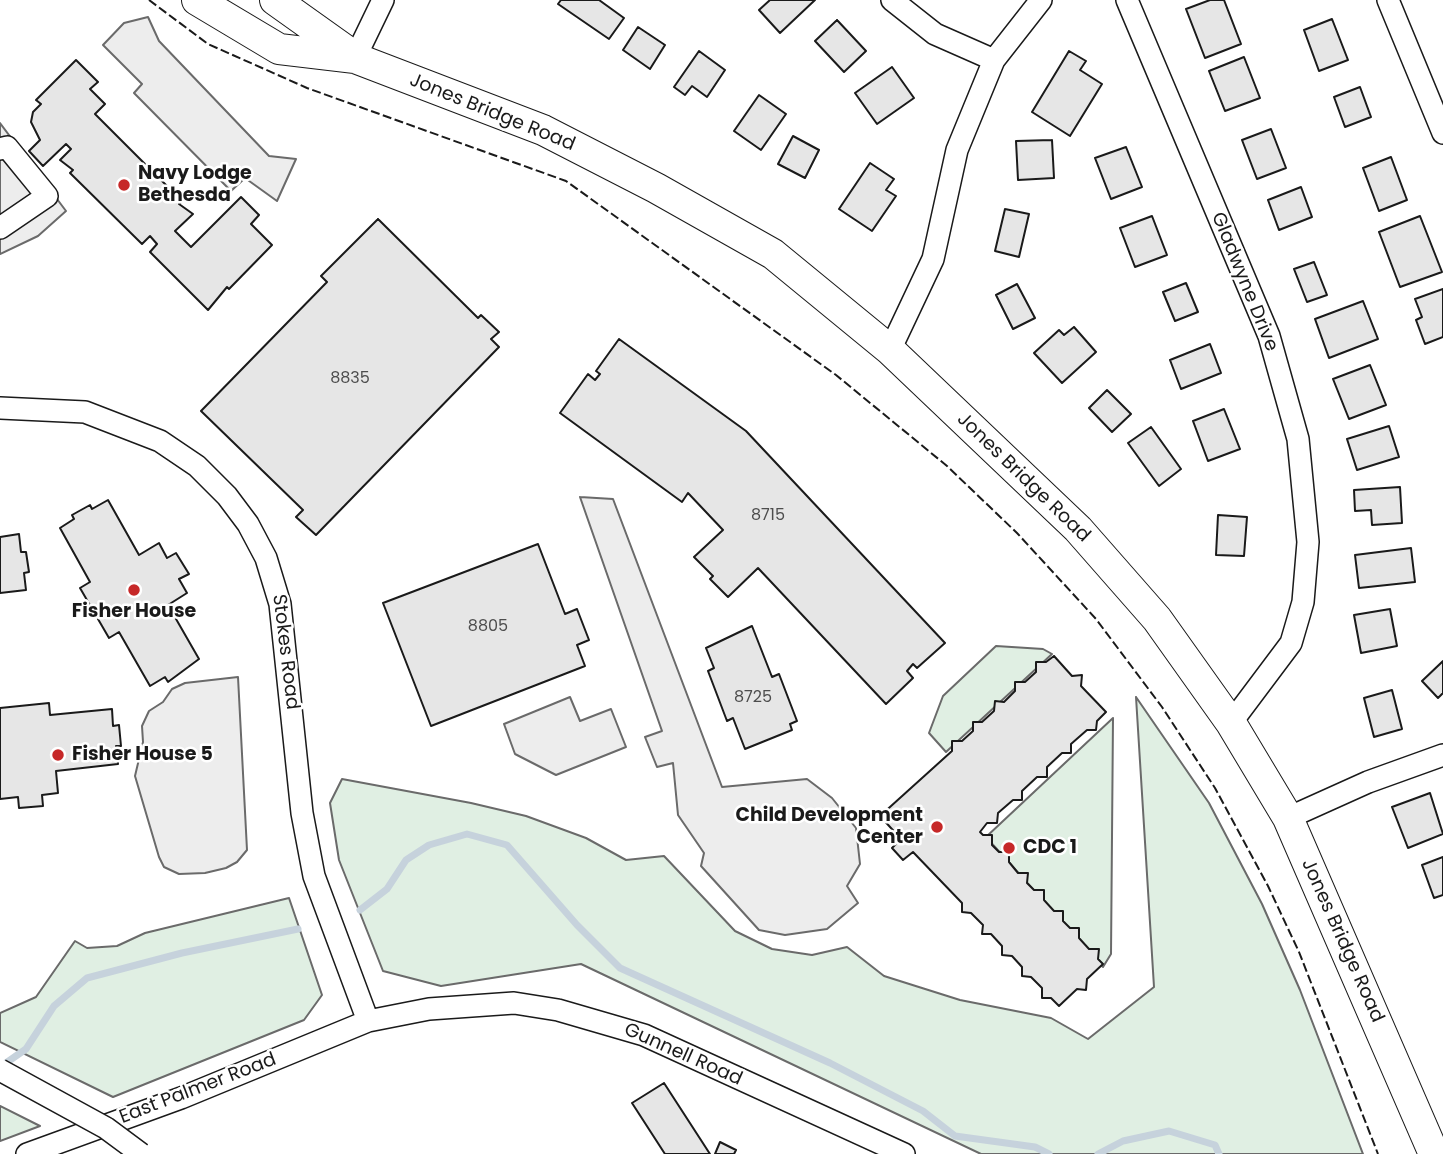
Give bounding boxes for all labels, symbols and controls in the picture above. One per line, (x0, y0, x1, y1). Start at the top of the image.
street label: Jones Bridge Road (406, 69, 578, 157)
place label: Navy Lodge Bethesda (138, 163, 252, 207)
marker: Navy Lodge Bethesda (116, 177, 132, 193)
street label: Gladwyne Drive (1206, 209, 1282, 355)
house number: 8835 (330, 369, 370, 389)
street label: Jones Bridge Road (952, 408, 1094, 548)
house number: 8715 (751, 506, 785, 526)
marker: Fisher House (126, 582, 142, 598)
street label: Stokes Road (267, 593, 303, 711)
place label: Fisher House (72, 601, 196, 623)
house number: 8805 (468, 617, 508, 637)
house number: 8725 (734, 688, 772, 708)
place label: Fisher House 5 (72, 744, 213, 766)
marker: Fisher House 5 (50, 747, 66, 763)
place label: Child Development Center (736, 805, 923, 849)
marker: Child Development Center (929, 819, 945, 835)
place label: CDC 1 (1023, 837, 1077, 859)
marker: CDC 1 (1001, 840, 1017, 856)
street label: Jones Bridge Road (1296, 856, 1388, 1026)
street label: Gunnell Road (620, 1019, 746, 1091)
street label: East Palmer Road (116, 1049, 280, 1129)

